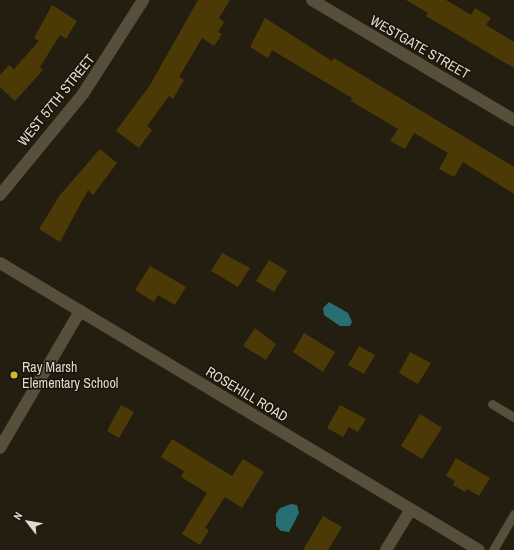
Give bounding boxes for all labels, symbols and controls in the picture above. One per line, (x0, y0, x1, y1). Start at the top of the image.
street label: WESTGATE STREET (367, 12, 473, 82)
street label: WEST 57TH STREET (14, 51, 98, 149)
place label: Ray Marsh Elementary School (22, 359, 118, 392)
street label: ROSEHILL ROAD (203, 363, 291, 425)
marker: Ray Marsh Elementary School (9, 370, 19, 380)
north arrow (8, 502, 48, 542)
text: N (10, 509, 25, 522)

